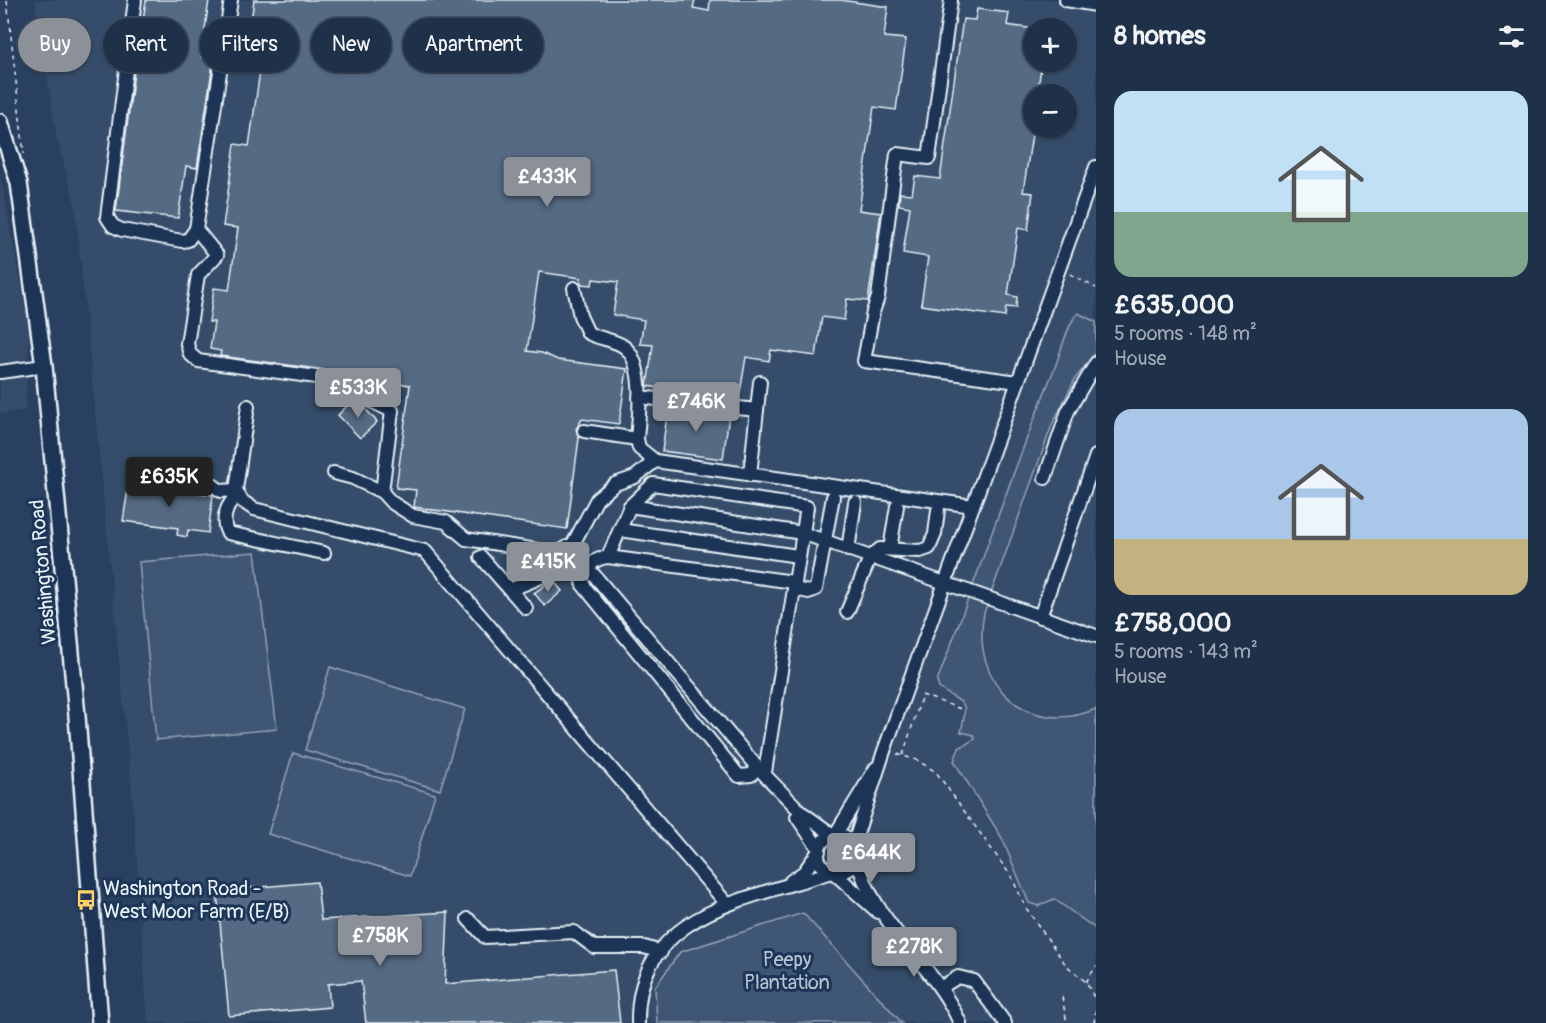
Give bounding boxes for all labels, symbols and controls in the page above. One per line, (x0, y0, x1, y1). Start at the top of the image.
chip: Buy (18, 18, 91, 72)
chip: Rent (103, 18, 188, 72)
chip: Filters (200, 18, 299, 72)
chip: New (311, 18, 391, 72)
chip: Apartment (403, 18, 543, 72)
map controls (1023, 18, 1077, 138)
button: + (1023, 18, 1077, 72)
text: 8 homes (1114, 20, 1206, 52)
icon: filters (1495, 20, 1528, 53)
button: − (1023, 84, 1077, 138)
icon: home (1267, 130, 1375, 238)
pin: £433K (505, 157, 589, 208)
text: £433K (518, 164, 576, 189)
text: £635,000 (1114, 289, 1234, 321)
text: 5 rooms · 148 m² (1114, 321, 1257, 346)
text: House (1114, 346, 1166, 371)
pin: £533K (316, 368, 400, 419)
text: £533K (329, 375, 387, 400)
pin: £746K (654, 382, 738, 433)
text: £746K (667, 389, 725, 414)
icon: home (1267, 448, 1375, 556)
pin: £635K (127, 457, 211, 508)
text: £635K (140, 464, 198, 489)
street label: Washington Road (24, 499, 62, 645)
pin: £415K (506, 542, 590, 593)
text: £415K (520, 549, 576, 574)
text: £758,000 (1114, 607, 1232, 639)
text: 5 rooms · 143 m² (1114, 639, 1258, 664)
text: House (1114, 664, 1166, 689)
pin: £644K (829, 833, 913, 884)
text: £644K (841, 840, 901, 865)
place label: Washington Road - West Moor Farm (E/B) (103, 876, 290, 924)
bus stop icon: Washington Road - West Moor Farm (E/B) (74, 888, 98, 912)
pin: £758K (338, 916, 422, 967)
text: £758K (352, 923, 408, 948)
pin: £278K (872, 927, 956, 978)
text: £278K (886, 934, 942, 959)
park label: Peepy Plantation (744, 947, 830, 995)

